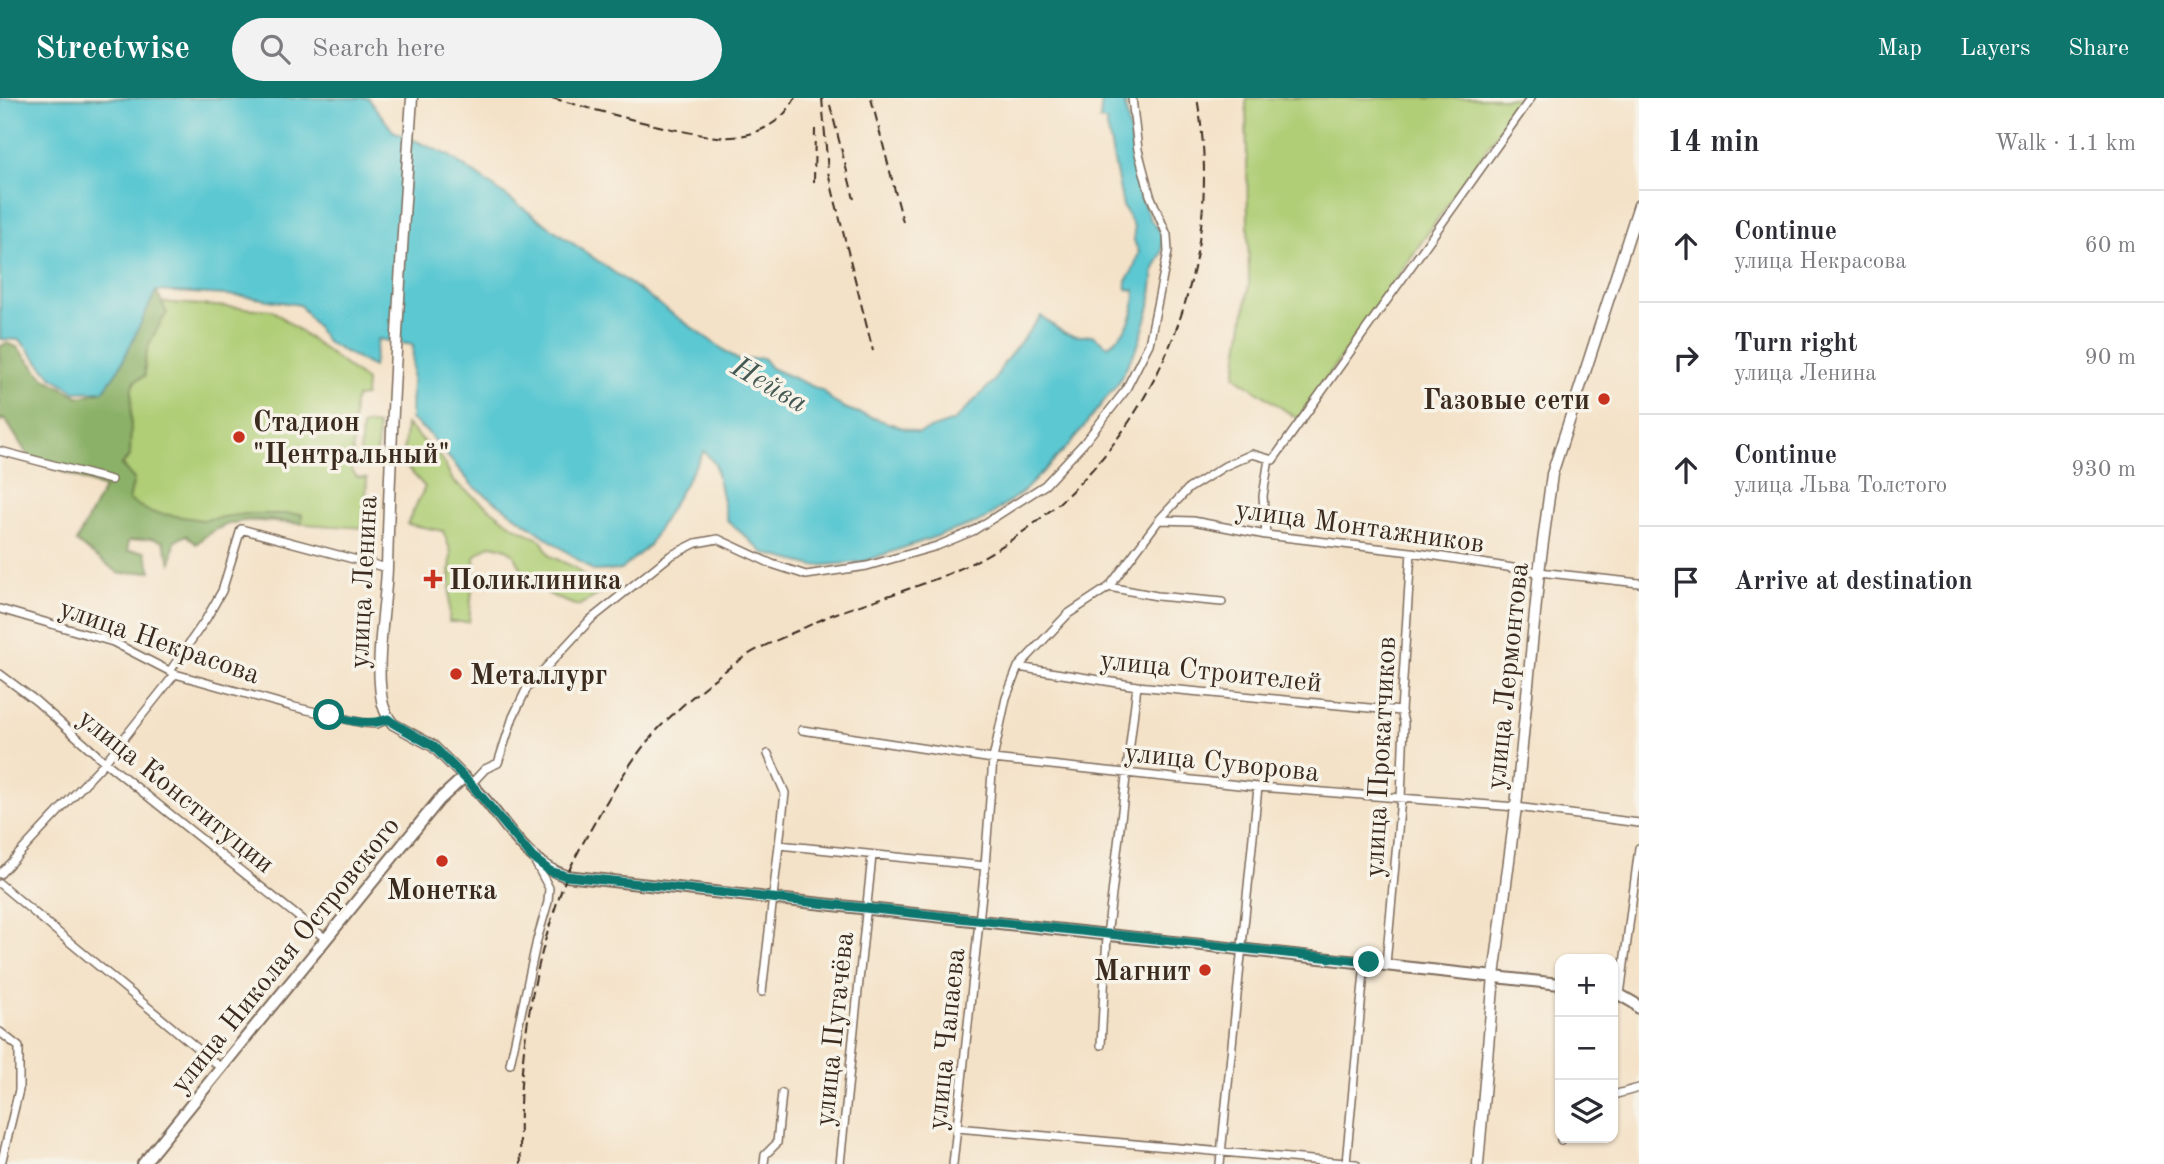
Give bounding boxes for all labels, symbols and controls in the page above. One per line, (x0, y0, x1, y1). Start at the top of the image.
search box (232, 18, 722, 81)
icon: search (256, 30, 294, 68)
text: Streetwise (35, 33, 190, 66)
text: Search here (312, 36, 445, 62)
text: Map (1878, 37, 1922, 61)
text: Layers (1960, 37, 2030, 61)
text: Share (2068, 37, 2129, 61)
text: 14 min (1667, 128, 1760, 158)
text: Walk · 1.1 km (1995, 132, 2136, 155)
text: Continue (1734, 219, 1837, 245)
icon: ahead (1667, 227, 1705, 265)
text: 60 m (2085, 234, 2136, 257)
text: улица Некрасова (1734, 250, 1907, 273)
text: Turn right (1734, 331, 1857, 357)
icon: right (1667, 339, 1705, 377)
text: 90 m (2085, 346, 2136, 369)
water label: Нейва (725, 352, 812, 419)
text: улица Ленина (1734, 362, 1877, 385)
place label: Газовые сети (1423, 388, 1590, 416)
marker: Газовые сети (1596, 391, 1612, 407)
place label: Стадион "Центральный" (253, 409, 450, 470)
marker: Стадион "Центральный" (231, 429, 247, 445)
text: Continue (1734, 443, 1837, 469)
icon: ahead (1667, 451, 1705, 489)
text: 930 m (2071, 458, 2136, 481)
text: улица Льва Толстого (1734, 474, 1947, 497)
street label: улица Ленина (346, 495, 384, 670)
street label: улица Монтажников (1233, 497, 1486, 559)
street label: улица Лермонтова (1483, 561, 1535, 791)
icon: arrive (1667, 563, 1705, 601)
place label: Поликлиника (449, 568, 622, 596)
marker: Поликлиника (423, 569, 443, 589)
text: Arrive at destination (1734, 569, 1973, 595)
street label: улица Некрасова (55, 595, 263, 690)
street label: улица Прокатчиков (1362, 636, 1402, 878)
street label: улица Строителей (1098, 647, 1323, 699)
place label: Металлург (470, 663, 607, 691)
marker: Металлург (448, 666, 464, 682)
route start (313, 699, 344, 730)
street label: улица Конституции (72, 705, 278, 880)
street label: улица Суворова (1123, 740, 1321, 788)
street label: улица Николая Островского (166, 812, 406, 1099)
marker: Монетка (434, 853, 450, 869)
place label: Монетка (387, 878, 497, 906)
street label: улица Пугачёва (812, 930, 860, 1128)
route end (1353, 946, 1384, 977)
street label: улица Чапаева (924, 947, 971, 1132)
map controls (1555, 954, 1618, 1143)
button: + (1555, 954, 1618, 1017)
place label: Магнит (1094, 959, 1191, 987)
marker: Магнит (1197, 962, 1213, 978)
button: − (1555, 1017, 1618, 1080)
button: layers (1555, 1080, 1618, 1143)

